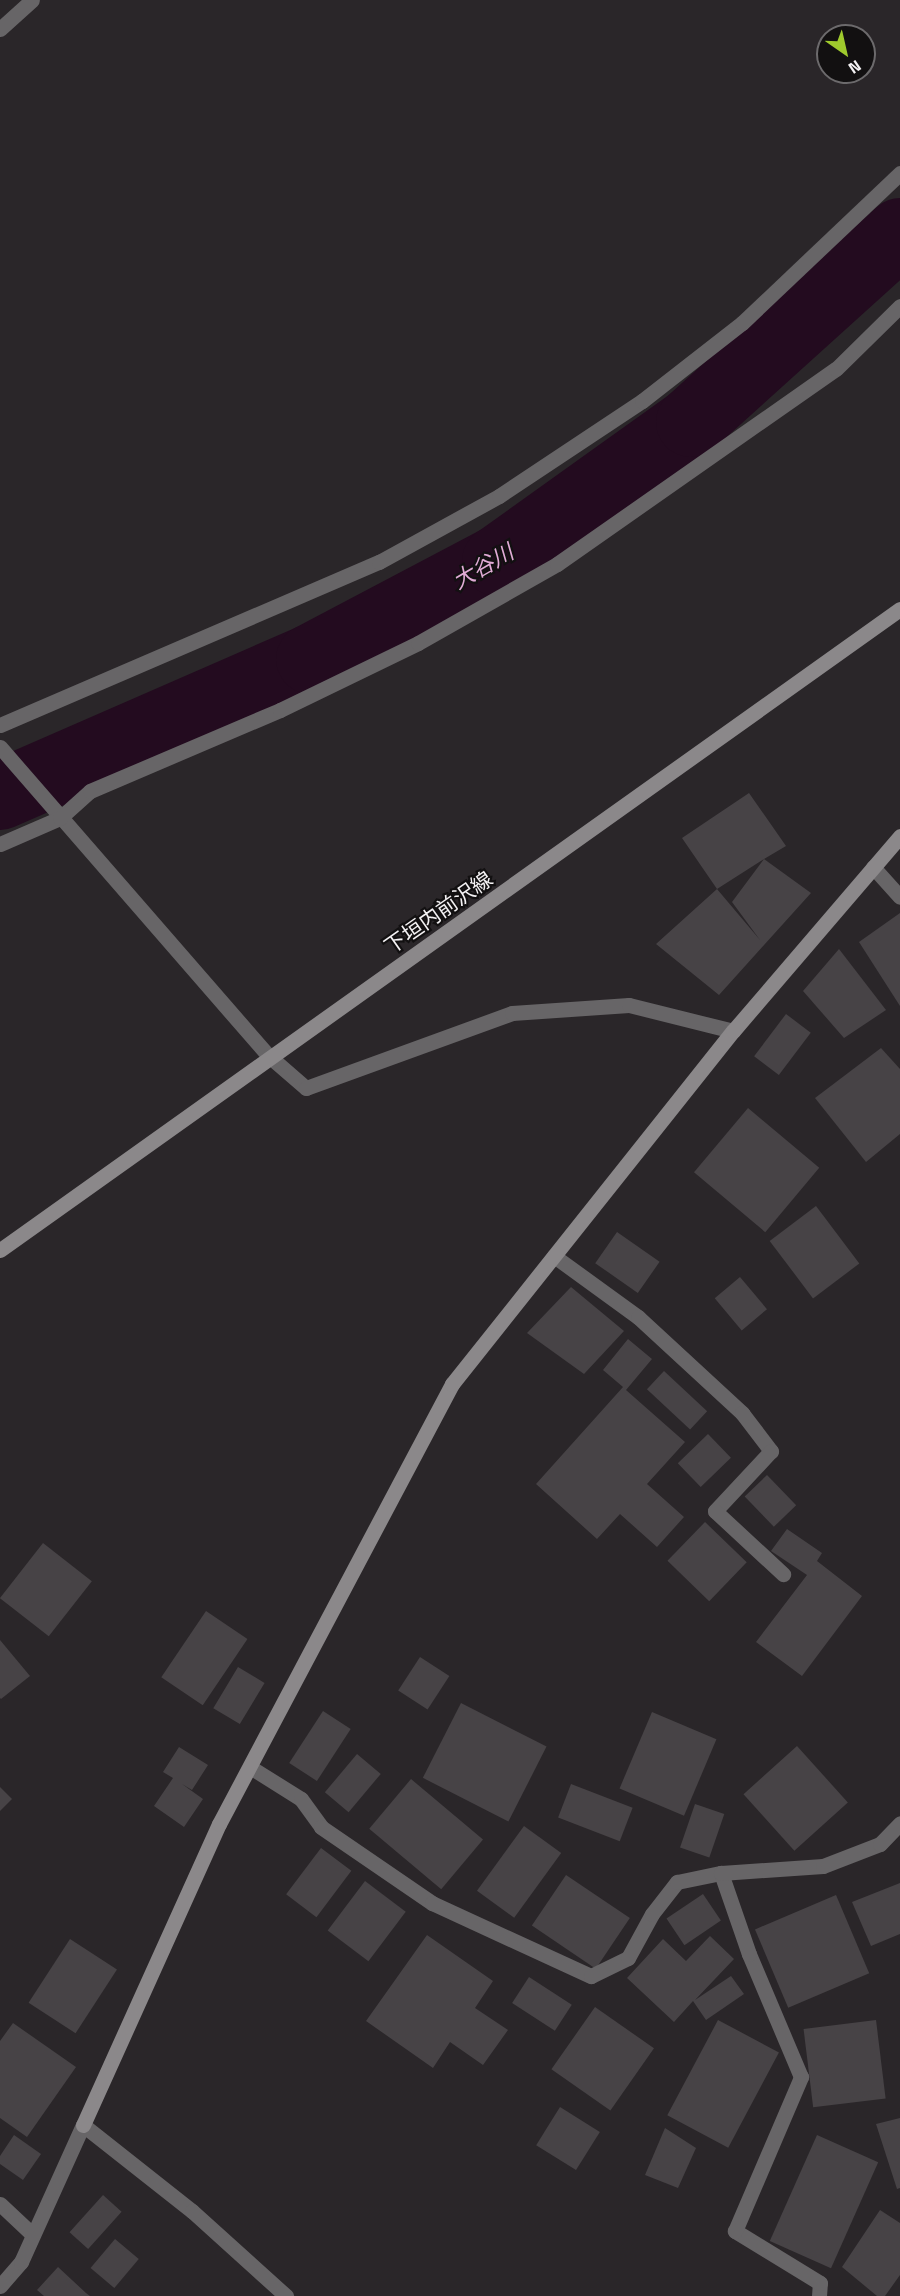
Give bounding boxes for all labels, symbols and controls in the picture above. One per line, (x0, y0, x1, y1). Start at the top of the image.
north arrow (816, 24, 876, 84)
text: N (844, 54, 866, 80)
water label: 大谷川 (448, 539, 518, 595)
street label: 下垣内前沢線 (379, 866, 497, 958)

